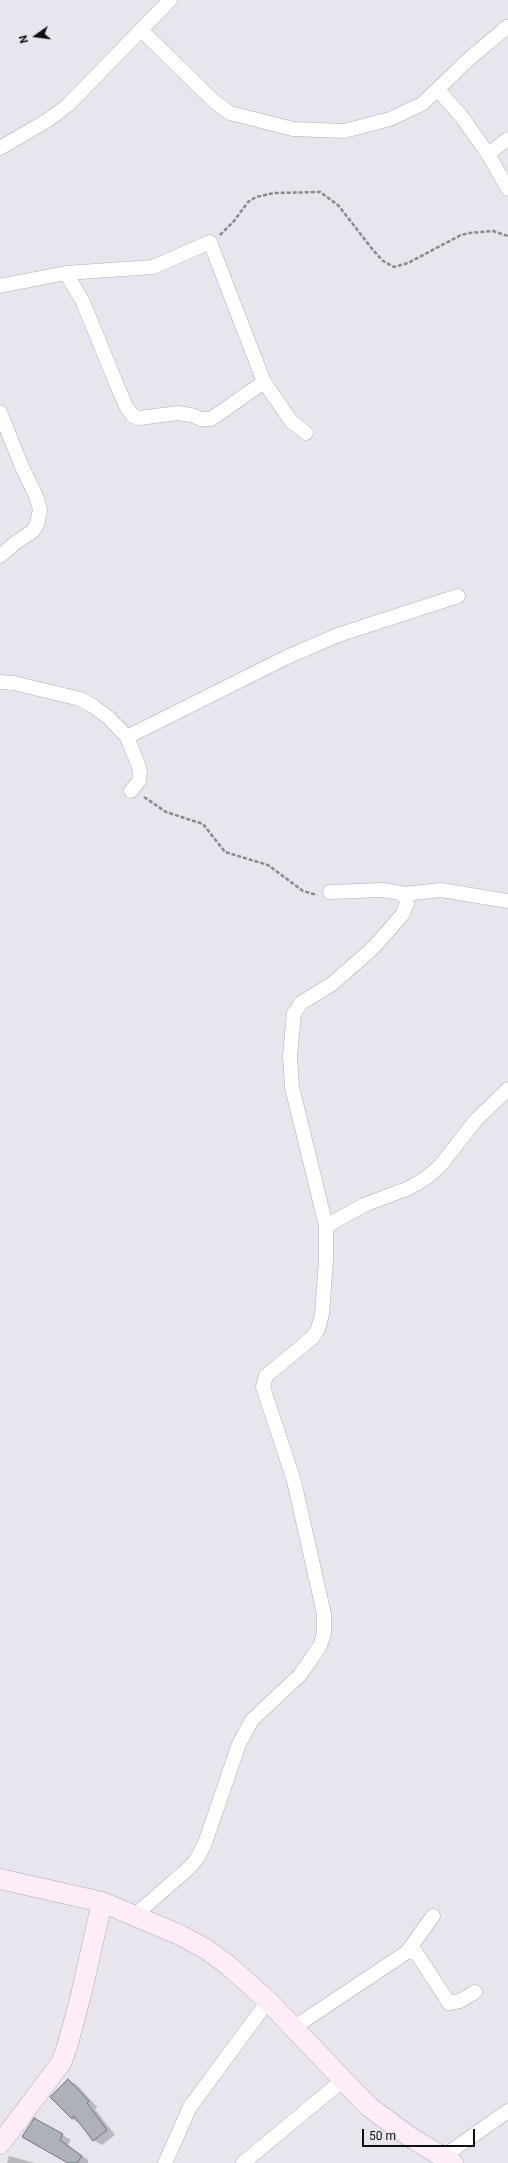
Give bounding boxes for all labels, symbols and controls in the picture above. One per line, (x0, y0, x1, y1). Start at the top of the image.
north arrow (16, 16, 56, 56)
text: N (17, 34, 31, 44)
scale bar (364, 2121, 477, 2147)
text: 50 m (369, 2129, 396, 2143)

